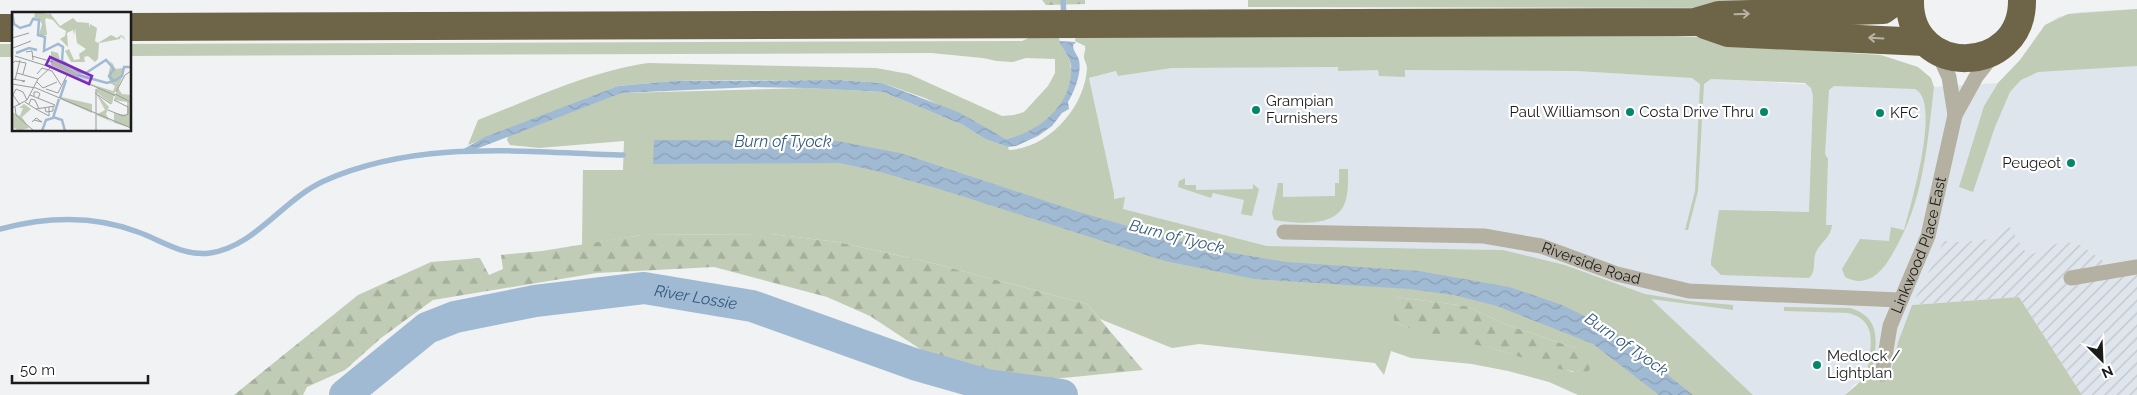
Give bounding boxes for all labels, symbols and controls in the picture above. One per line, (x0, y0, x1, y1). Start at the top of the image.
one-way arrow (1734, 9, 1750, 19)
inset map (12, 12, 131, 131)
one-way arrow (1868, 34, 1884, 43)
place label: Grampian Furnishers (1266, 92, 1338, 127)
place label: Paul Williamson (1509, 103, 1620, 121)
place label: Costa Drive Thru (1639, 103, 1754, 121)
marker: Grampian Furnishers (1250, 104, 1262, 116)
place label: KFC (1890, 104, 1919, 122)
marker: Paul Williamson (1624, 106, 1636, 118)
marker: Costa Drive Thru (1758, 106, 1770, 118)
marker: KFC (1874, 107, 1886, 119)
water label: Burn of Tyock (734, 132, 832, 151)
place label: Peugeot (2002, 154, 2061, 172)
marker: Peugeot (2065, 157, 2077, 169)
street label: Linkwood Place East (1887, 175, 1950, 316)
water label: Burn of Tyock (1127, 216, 1227, 258)
street label: Riverside Road (1539, 238, 1642, 288)
water label: River Lossie (653, 281, 739, 313)
water label: Burn of Tyock (1581, 309, 1672, 380)
north arrow (2077, 335, 2127, 385)
place label: Medlock / Lightplan (1827, 347, 1900, 382)
scale bar (12, 352, 149, 384)
marker: Medlock / Lightplan (1811, 359, 1823, 371)
text: 50 m (20, 361, 55, 379)
text: N (2099, 362, 2115, 381)

